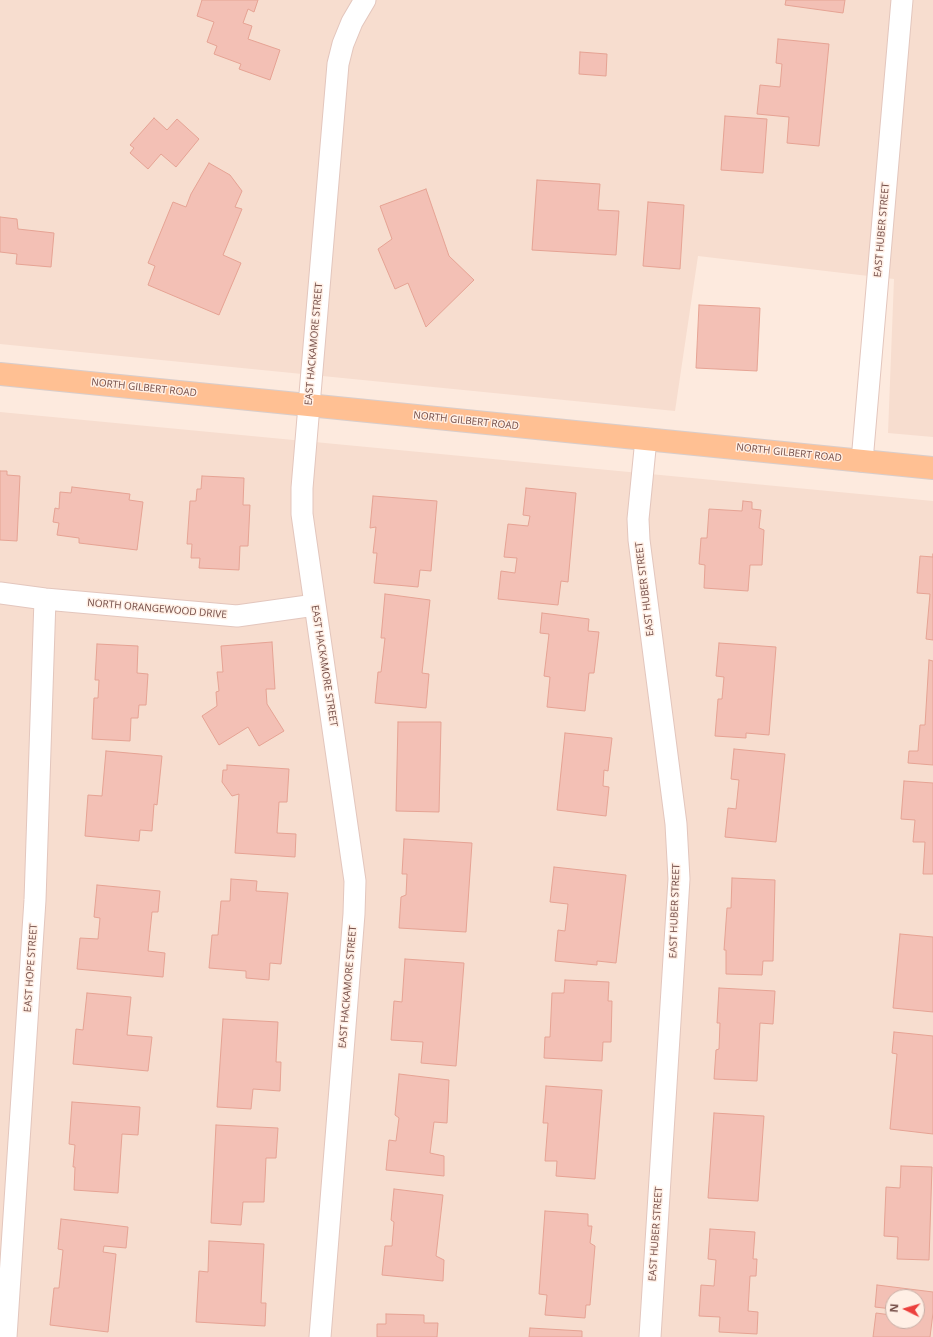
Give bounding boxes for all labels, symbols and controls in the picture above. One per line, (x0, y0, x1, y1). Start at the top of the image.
street label: EAST HUBER STREET (872, 182, 892, 278)
street label: EAST HACKAMORE STREET (303, 282, 325, 406)
street label: NORTH GILBERT ROAD (91, 376, 197, 400)
street label: NORTH GILBERT ROAD (413, 409, 519, 433)
street label: NORTH GILBERT ROAD (736, 441, 842, 465)
street label: EAST HUBER STREET (633, 541, 657, 637)
street label: NORTH ORANGEWOOD DRIVE (87, 597, 227, 621)
street label: EAST HACKAMORE STREET (308, 604, 340, 728)
street label: EAST HUBER STREET (667, 863, 683, 959)
street label: EAST HOPE STREET (22, 923, 40, 1013)
street label: EAST HACKAMORE STREET (337, 925, 359, 1049)
street label: EAST HUBER STREET (647, 1186, 665, 1282)
north arrow (885, 1289, 925, 1329)
text: N (886, 1303, 901, 1313)

